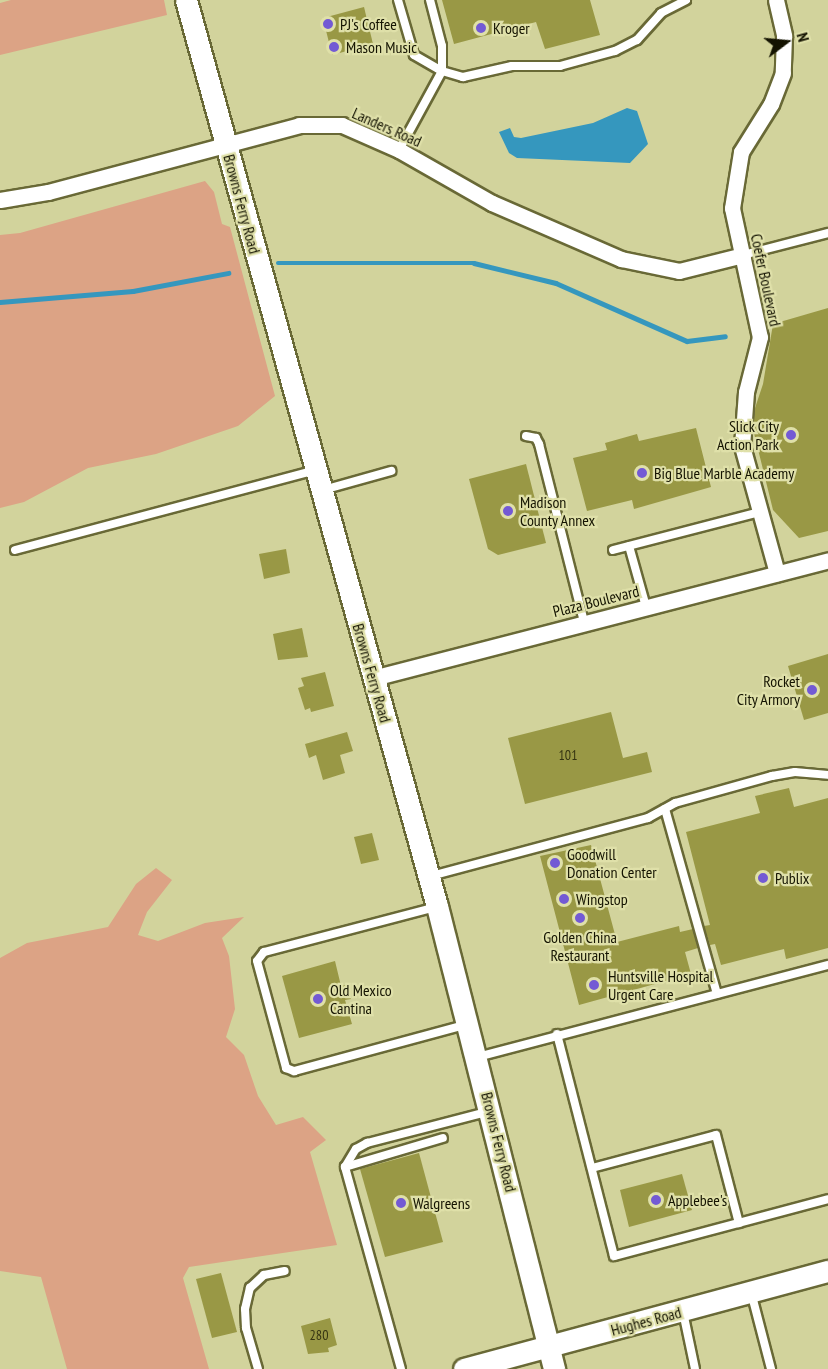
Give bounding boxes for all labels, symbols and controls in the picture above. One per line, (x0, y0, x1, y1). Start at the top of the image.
north arrow (756, 12, 816, 72)
place label: PJ's Coffee (340, 14, 397, 34)
marker: PJ's Coffee (321, 17, 335, 31)
place label: Kroger (493, 18, 530, 38)
marker: Kroger (474, 21, 488, 35)
text: N (792, 30, 814, 44)
place label: Mason Music (346, 37, 417, 57)
marker: Mason Music (327, 40, 341, 54)
street label: Landers Road (349, 103, 425, 151)
street label: Browns Ferry Road (219, 152, 265, 256)
street label: Coefer Boulevard (747, 232, 785, 328)
place label: Slick City Action Park (717, 416, 779, 454)
marker: Slick City Action Park (784, 428, 798, 442)
place label: Big Blue Marble Academy (654, 463, 795, 483)
marker: Big Blue Marble Academy (635, 466, 649, 480)
place label: Madison County Annex (520, 492, 596, 530)
marker: Madison County Annex (501, 504, 515, 518)
street label: Plaza Boulevard (551, 581, 641, 621)
street label: Browns Ferry Road (349, 621, 395, 725)
place label: Rocket City Armory (736, 671, 800, 709)
marker: Rocket City Armory (805, 683, 819, 697)
house number: 101 (559, 747, 577, 763)
place label: Goodwill Donation Center (567, 844, 657, 882)
marker: Goodwill Donation Center (548, 856, 562, 870)
place label: Publix (775, 868, 809, 888)
marker: Publix (756, 871, 770, 885)
place label: Wingstop (576, 889, 628, 909)
marker: Wingstop (557, 892, 571, 906)
marker: Golden China Restaurant (573, 911, 587, 925)
place label: Golden China Restaurant (543, 927, 617, 965)
place label: Huntsville Hospital Urgent Care (608, 966, 713, 1004)
marker: Huntsville Hospital Urgent Care (585, 976, 603, 994)
place label: Old Mexico Cantina (330, 980, 392, 1018)
marker: Old Mexico Cantina (311, 992, 325, 1006)
street label: Browns Ferry Road (477, 1090, 521, 1194)
place label: Applebee's (668, 1190, 727, 1210)
place label: Walgreens (413, 1193, 470, 1213)
marker: Applebee's (649, 1193, 663, 1207)
marker: Walgreens (394, 1196, 408, 1210)
street label: Hughes Road (609, 1302, 683, 1340)
house number: 280 (310, 1327, 328, 1343)

